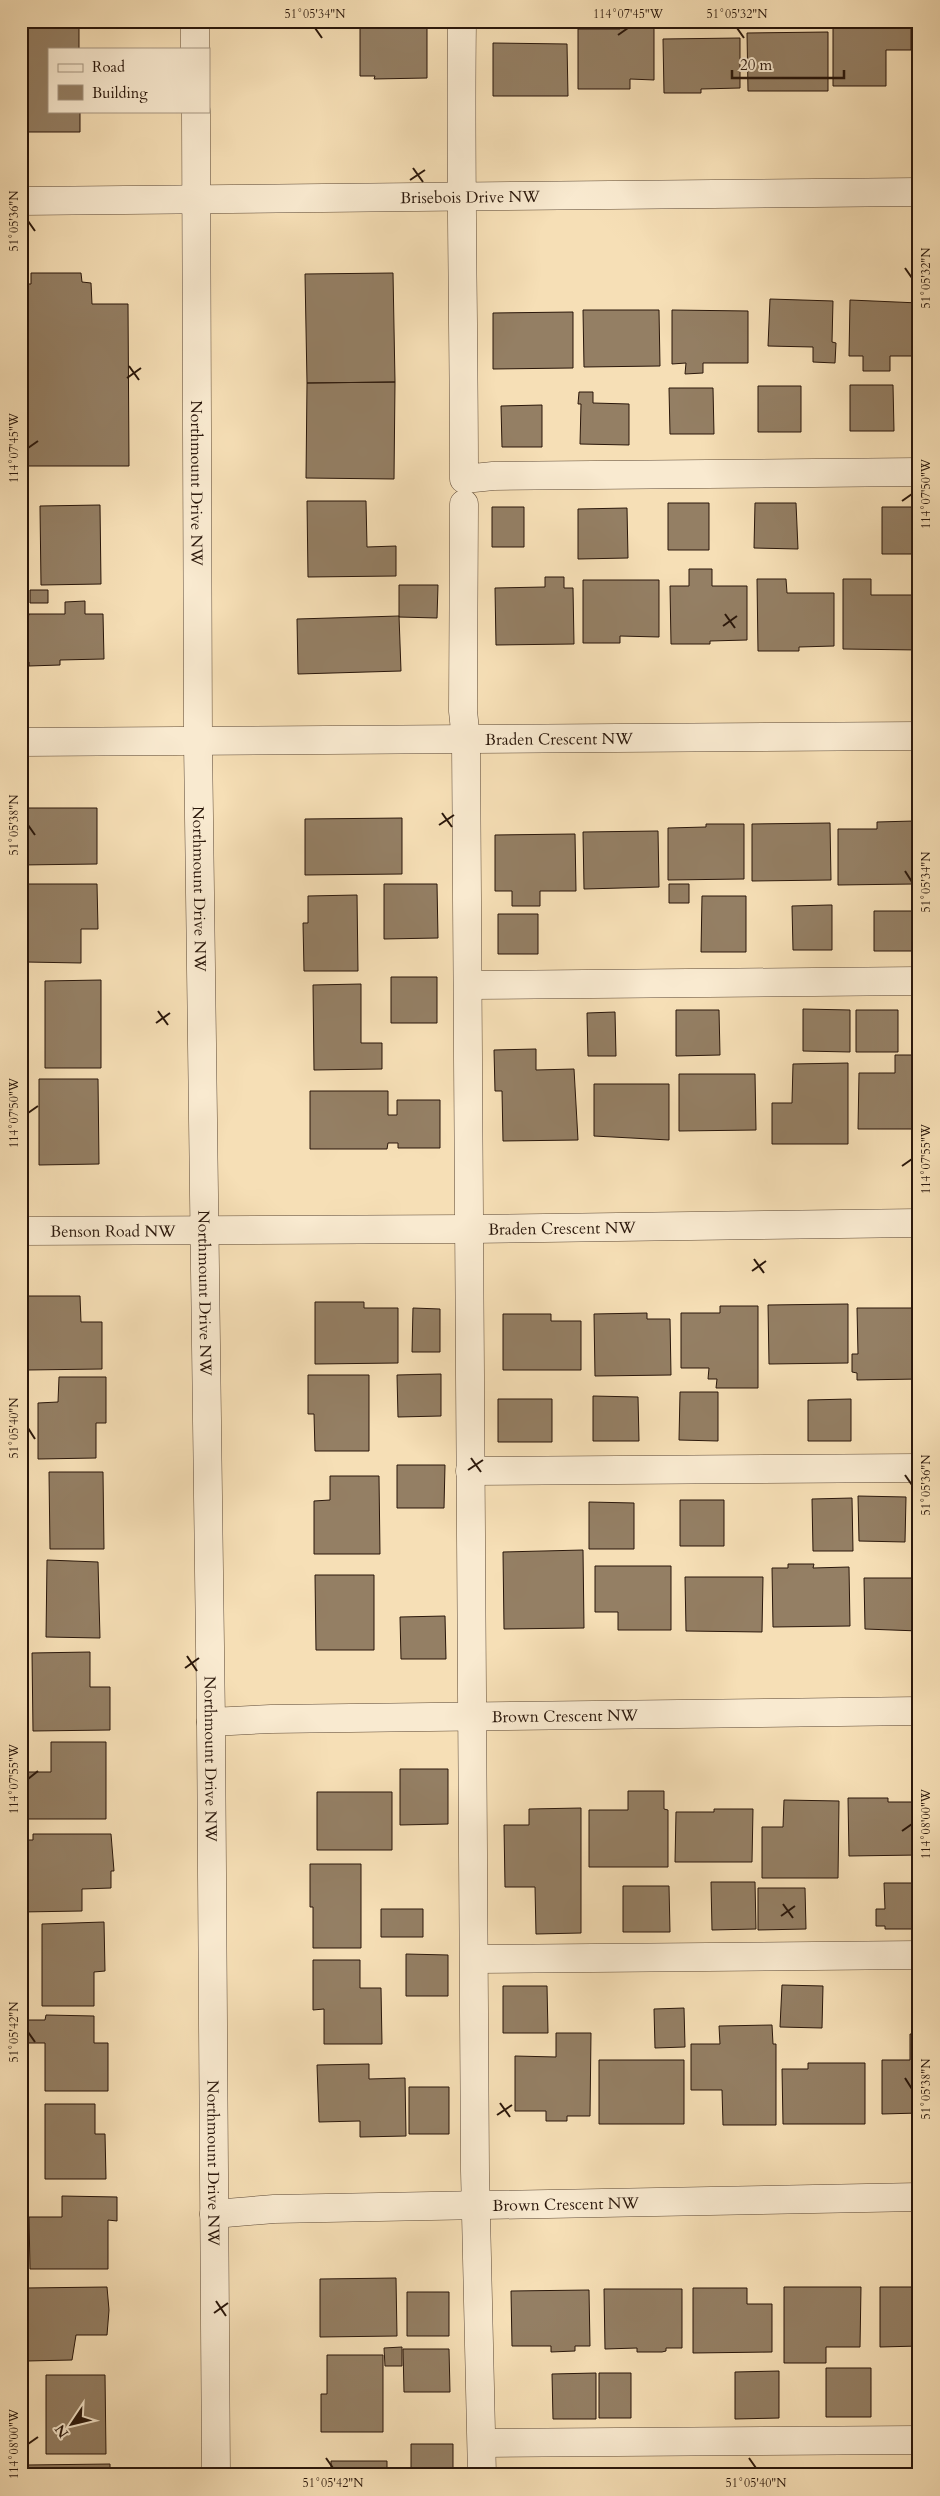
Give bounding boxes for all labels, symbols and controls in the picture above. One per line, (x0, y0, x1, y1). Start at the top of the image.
text: 51°05'34"N (285, 6, 346, 22)
text: 114°07'45"W (593, 6, 664, 22)
text: 51°05'32"N (707, 6, 768, 22)
legend (48, 48, 210, 112)
scale bar (732, 48, 845, 80)
text: 20 m (740, 55, 772, 75)
text: Road (92, 57, 125, 77)
text: Building (92, 83, 148, 103)
street label: Brisebois Drive NW (400, 186, 540, 209)
text: 51°05'36"N (6, 190, 22, 251)
text: 51°05'32"N (918, 247, 934, 308)
street label: Northmount Drive NW (185, 400, 207, 566)
text: 114°07'45"W (6, 412, 22, 483)
text: 114°07'50"W (918, 458, 934, 529)
street label: Braden Crescent NW (485, 728, 633, 751)
text: 51°05'38"N (6, 794, 22, 855)
street label: Northmount Drive NW (187, 806, 211, 972)
text: 51°05'34"N (918, 851, 934, 912)
text: 114°07'50"W (6, 1077, 22, 1148)
text: 114°07'55"W (918, 1123, 934, 1194)
street label: Northmount Drive NW (192, 1210, 216, 1376)
street label: Braden Crescent NW (488, 1217, 636, 1241)
street label: Benson Road NW (50, 1220, 176, 1243)
text: 51°05'40"N (6, 1397, 22, 1458)
text: 51°05'36"N (918, 1454, 934, 1515)
street label: Northmount Drive NW (198, 1676, 222, 1842)
street label: Brown Crescent NW (491, 1704, 639, 1728)
text: 114°07'55"W (6, 1743, 22, 1814)
text: 114°08'00"W (918, 1788, 934, 1859)
text: 51°05'42"N (6, 2001, 22, 2062)
text: 51°05'38"N (918, 2058, 934, 2119)
street label: Northmount Drive NW (201, 2080, 224, 2246)
street label: Brown Crescent NW (492, 2192, 640, 2217)
north arrow (48, 2398, 98, 2448)
text: 114°08'00"W (6, 2408, 22, 2479)
text: N (50, 2421, 73, 2442)
text: 51°05'42"N (303, 2475, 364, 2491)
text: 51°05'40"N (726, 2475, 787, 2491)

